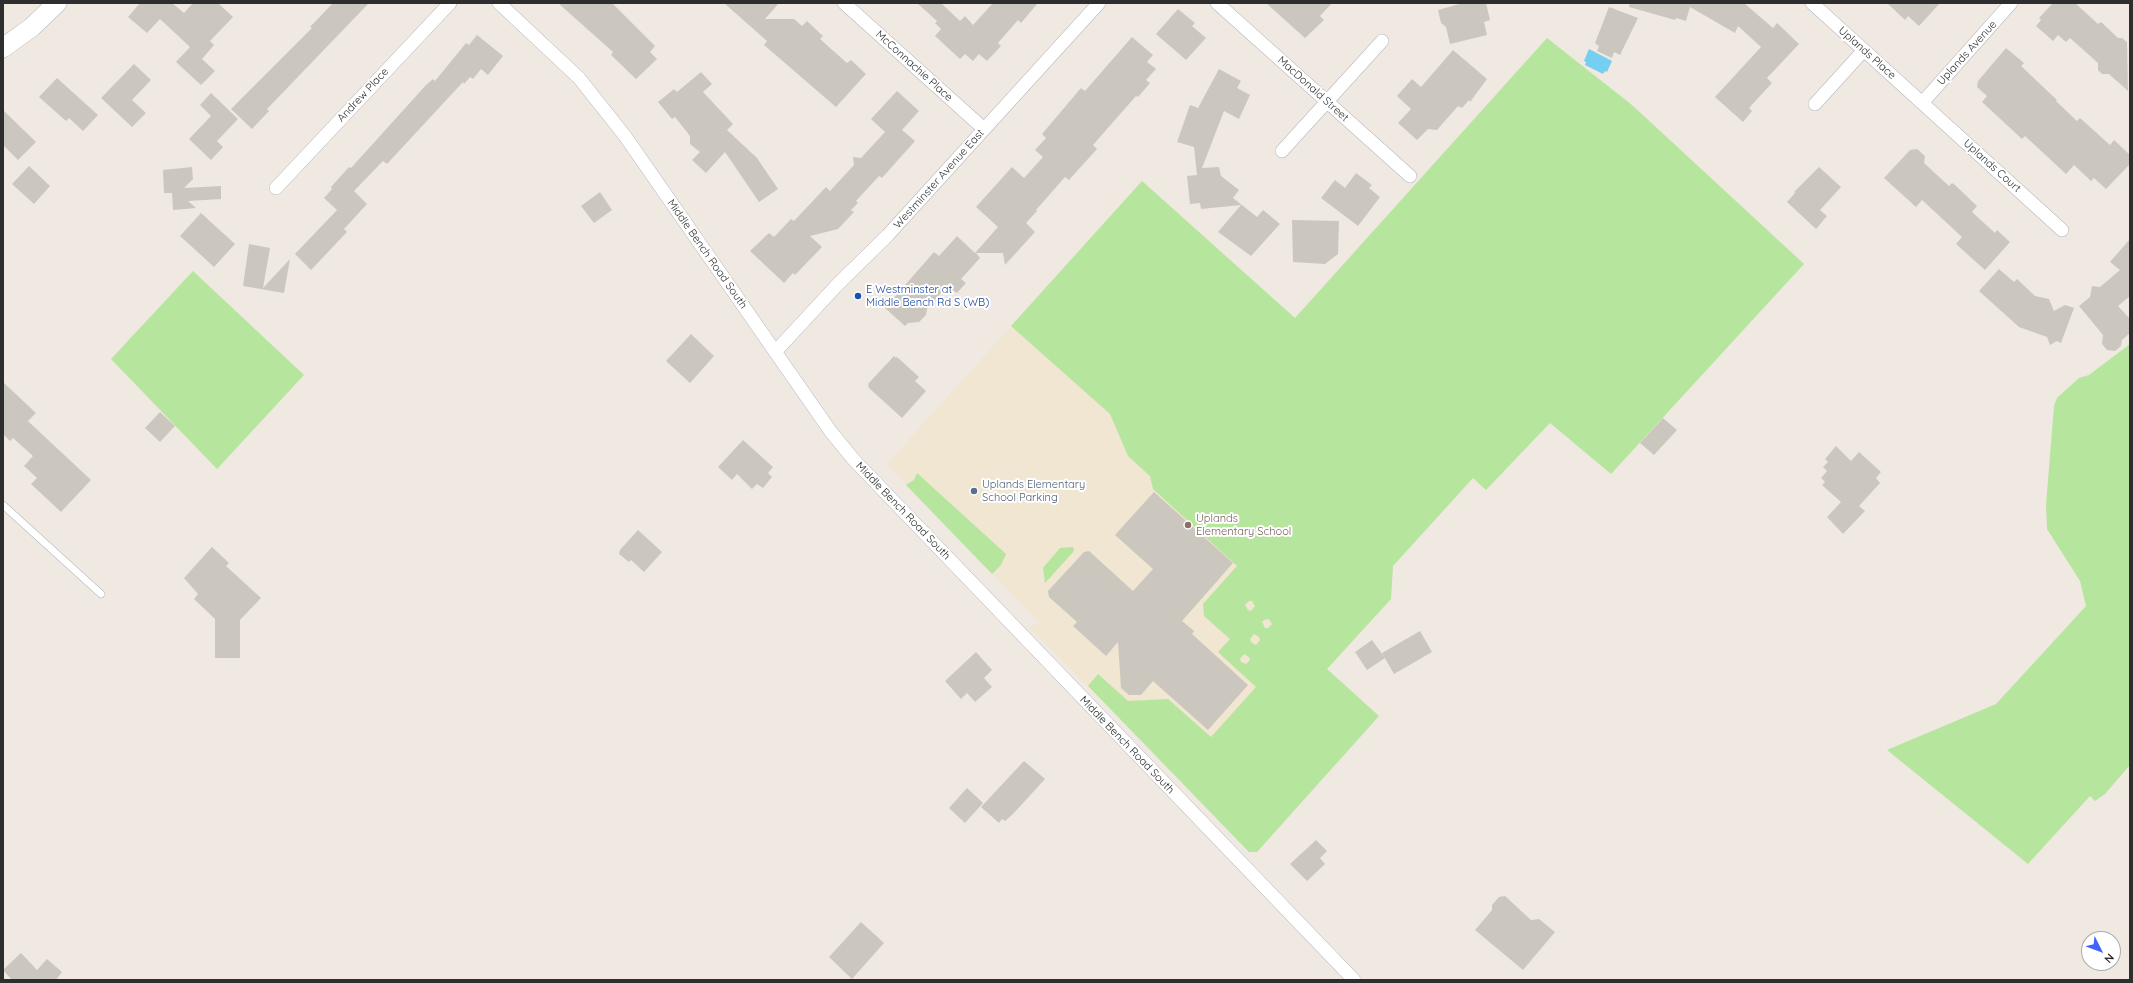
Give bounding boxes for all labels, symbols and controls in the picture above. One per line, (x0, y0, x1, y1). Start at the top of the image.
street label: Uplands Avenue (1934, 18, 2000, 88)
street label: Uplands Place (1836, 24, 1898, 82)
street label: McConnachie Place (873, 28, 955, 104)
street label: MacDonald Street (1275, 54, 1351, 124)
street label: Andrew Place (335, 65, 391, 125)
street label: Westminster Avenue East (891, 127, 987, 231)
street label: Uplands Court (1960, 137, 2024, 195)
street label: Middle Bench Road South (664, 197, 750, 311)
place label: E Westminster at Middle Bench Rd S (WB) (866, 283, 989, 309)
marker: E Westminster at Middle Bench Rd S (WB) (853, 291, 863, 301)
street label: Middle Bench Road South (853, 459, 953, 563)
place label: Uplands Elementary School Parking (982, 478, 1085, 504)
marker: Uplands Elementary School Parking (969, 486, 979, 496)
place label: Uplands Elementary School (1196, 512, 1291, 538)
marker: Uplands Elementary School (1183, 520, 1193, 530)
street label: Middle Bench Road South (1077, 693, 1177, 797)
north arrow (2081, 931, 2121, 971)
text: N (2101, 951, 2117, 966)

